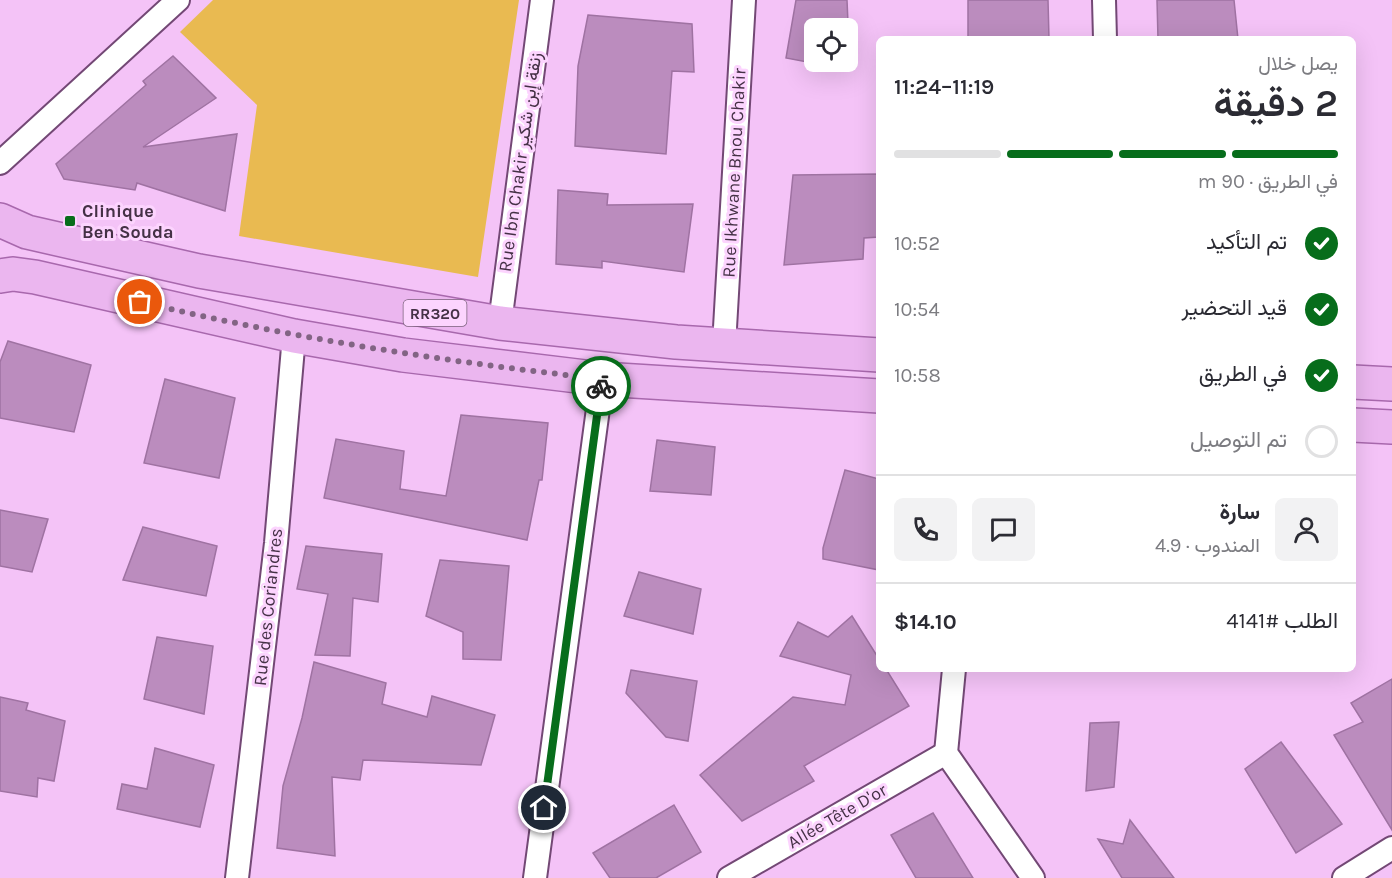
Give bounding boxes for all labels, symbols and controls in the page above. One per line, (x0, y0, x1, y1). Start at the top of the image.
map controls (804, 18, 858, 72)
button: locate (804, 18, 858, 72)
street label: Rue Ibn Chakir زنقة إبن شكير (494, 51, 547, 273)
text: يصل خلال (1258, 52, 1338, 75)
street label: Rue Ikhwane Bnou Chakir (718, 67, 750, 278)
text: 11:19–11:24 (894, 74, 994, 100)
text: 2 دقيقة (1213, 80, 1338, 126)
text: في الطريق · 90 m (1198, 170, 1338, 193)
place label: Clinique Ben Souda (82, 200, 174, 243)
marker: Clinique Ben Souda (63, 214, 77, 228)
icon: check (1305, 227, 1338, 260)
text: تم التأكيد (1206, 229, 1287, 255)
text: 10:52 (894, 232, 940, 255)
pin (114, 276, 165, 327)
icon: bag (123, 285, 156, 318)
icon: check (1305, 293, 1338, 326)
text: قيد التحضير (1182, 295, 1287, 321)
text: 10:54 (894, 298, 940, 321)
road number: RR320 (404, 300, 466, 326)
courier (571, 356, 631, 416)
icon: check (1305, 359, 1338, 392)
text: في الطريق (1199, 361, 1287, 387)
text: 10:58 (894, 364, 941, 387)
icon: bike (585, 370, 618, 403)
text: تم التوصيل (1190, 427, 1287, 453)
button: phone (894, 498, 957, 561)
button: chat (972, 498, 1035, 561)
button: person (1275, 498, 1338, 561)
text: سارة (1219, 499, 1260, 525)
street label: Rue des Coriandres (249, 527, 287, 687)
text: المندوب · 4.9 (1155, 534, 1260, 557)
text: الطلب #4141 (1226, 608, 1338, 634)
text: $14.10 (894, 609, 957, 635)
street label: Allée Tête D'or (783, 778, 891, 853)
pin (518, 782, 569, 833)
icon: home (527, 791, 560, 824)

